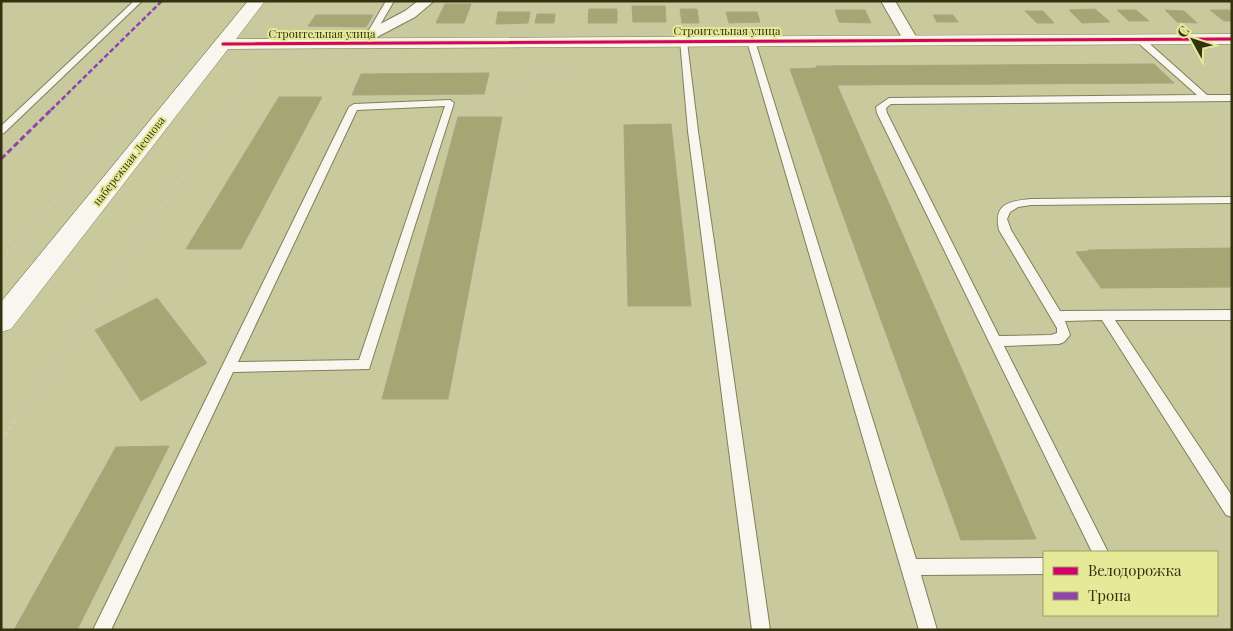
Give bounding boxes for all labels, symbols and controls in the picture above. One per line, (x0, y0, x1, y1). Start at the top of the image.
north arrow (1168, 15, 1218, 65)
text: С (1172, 21, 1193, 41)
street label: Строительная улица (674, 23, 781, 38)
street label: Строительная улица (269, 26, 376, 41)
street label: набережная Леонова (89, 113, 168, 208)
legend (1043, 551, 1218, 616)
text: Велодорожка (1088, 560, 1182, 580)
text: Тропа (1088, 585, 1131, 605)

